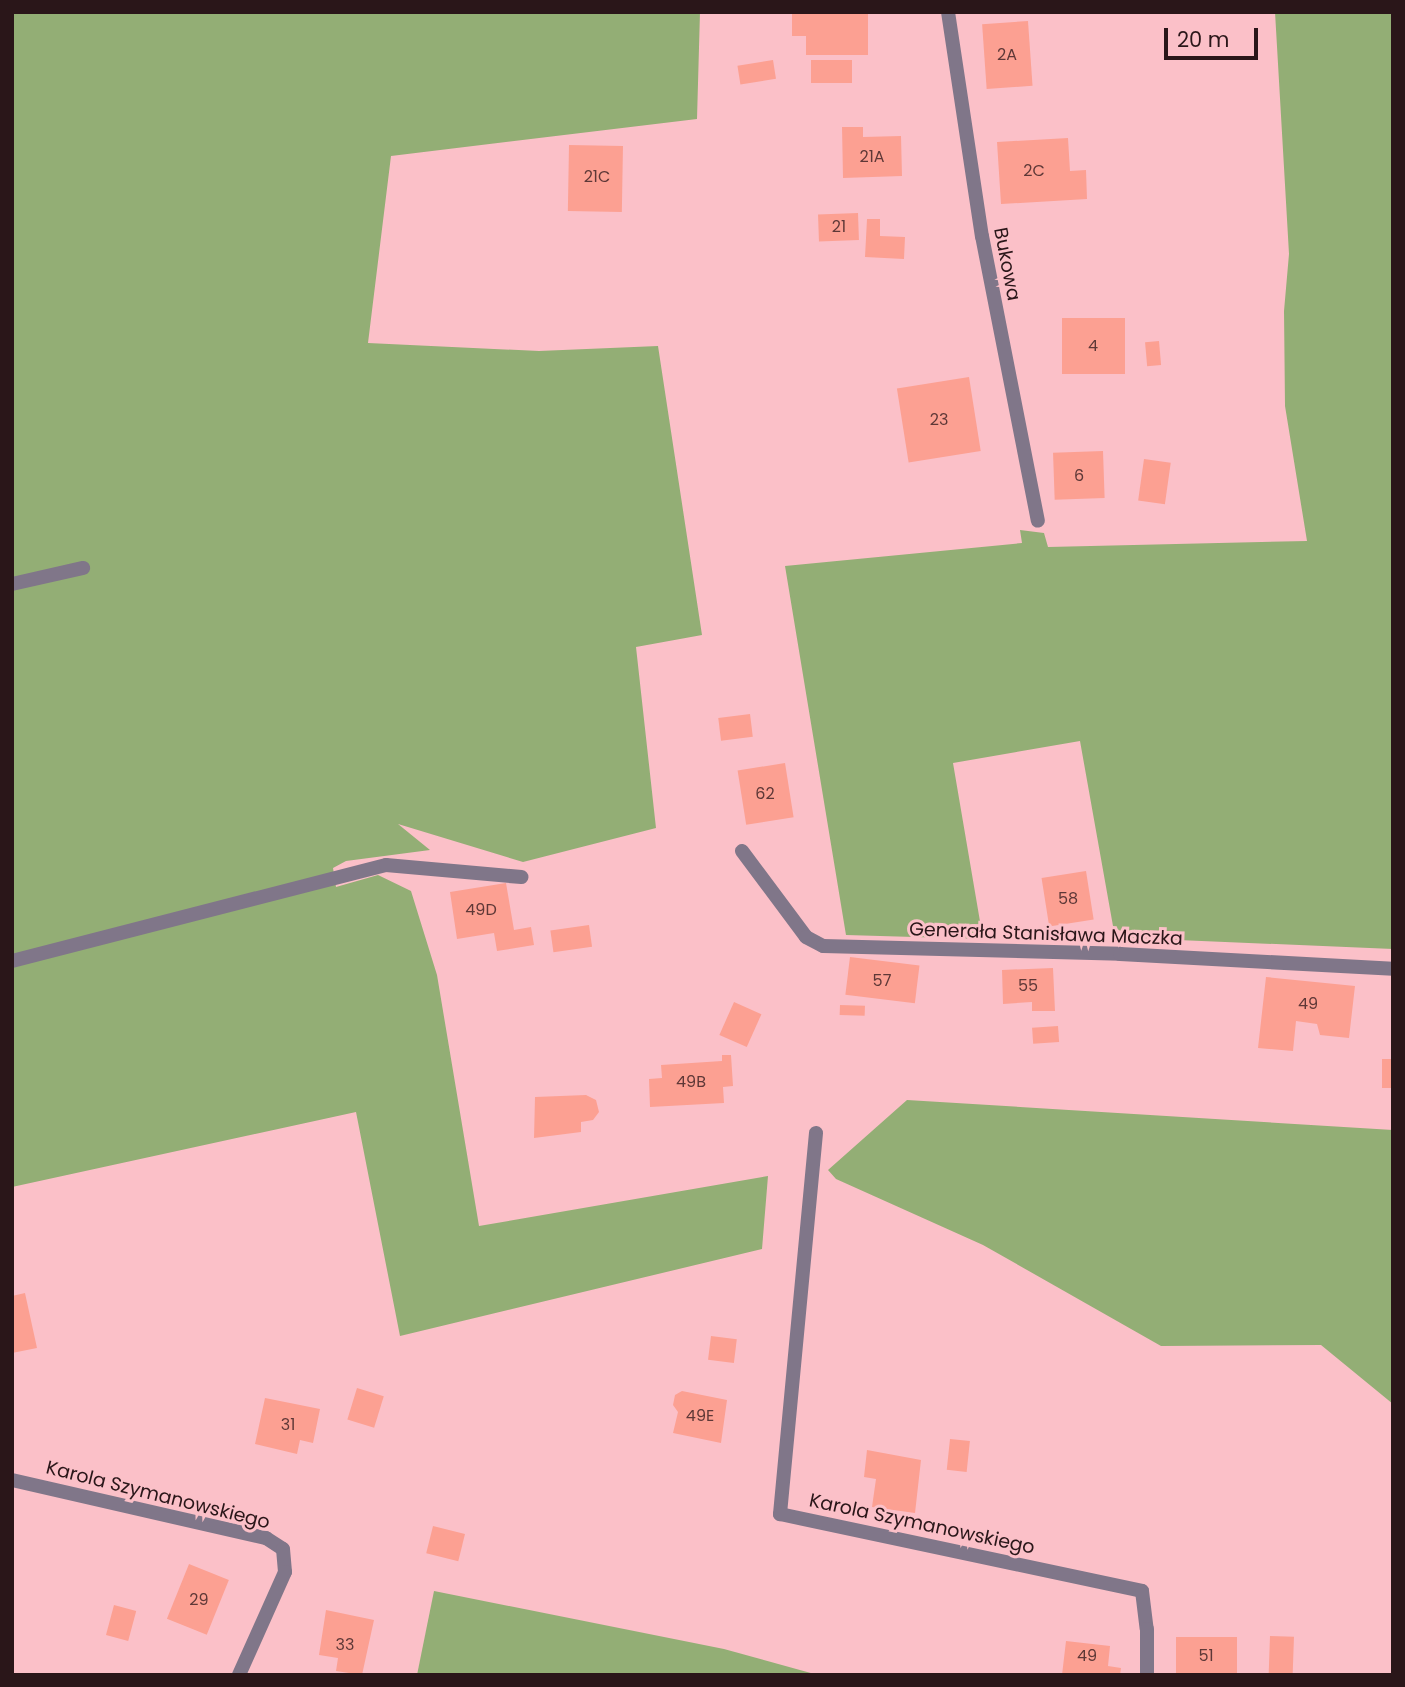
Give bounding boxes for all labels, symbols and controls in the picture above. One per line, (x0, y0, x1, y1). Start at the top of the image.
scale bar (1167, 14, 1262, 58)
text: 20 m (1177, 25, 1230, 54)
house number: 2A (997, 45, 1017, 65)
house number: 21A (859, 147, 885, 167)
house number: 2C (1023, 161, 1045, 181)
house number: 21C (584, 167, 610, 187)
house number: 21 (832, 217, 846, 237)
street label: Bukowa (989, 225, 1025, 303)
house number: 4 (1088, 336, 1098, 356)
house number: 23 (930, 410, 948, 430)
house number: 6 (1074, 466, 1084, 486)
house number: 62 (755, 784, 775, 804)
house number: 58 (1058, 889, 1078, 909)
house number: 49D (465, 900, 497, 920)
street label: Generała Stanisława Maczka (909, 918, 1183, 950)
house number: 57 (873, 971, 891, 991)
house number: 55 (1018, 976, 1038, 996)
house number: 49 (1298, 994, 1318, 1014)
house number: 49B (676, 1072, 706, 1092)
house number: 49E (686, 1406, 714, 1426)
house number: 31 (281, 1415, 295, 1435)
street label: Karola Szymanowskiego (44, 1456, 272, 1534)
street label: Karola Szymanowskiego (807, 1489, 1037, 1559)
house number: 29 (189, 1590, 209, 1610)
house number: 33 (336, 1635, 354, 1655)
house number: 49 (1077, 1646, 1097, 1666)
house number: 51 (1198, 1646, 1214, 1666)

